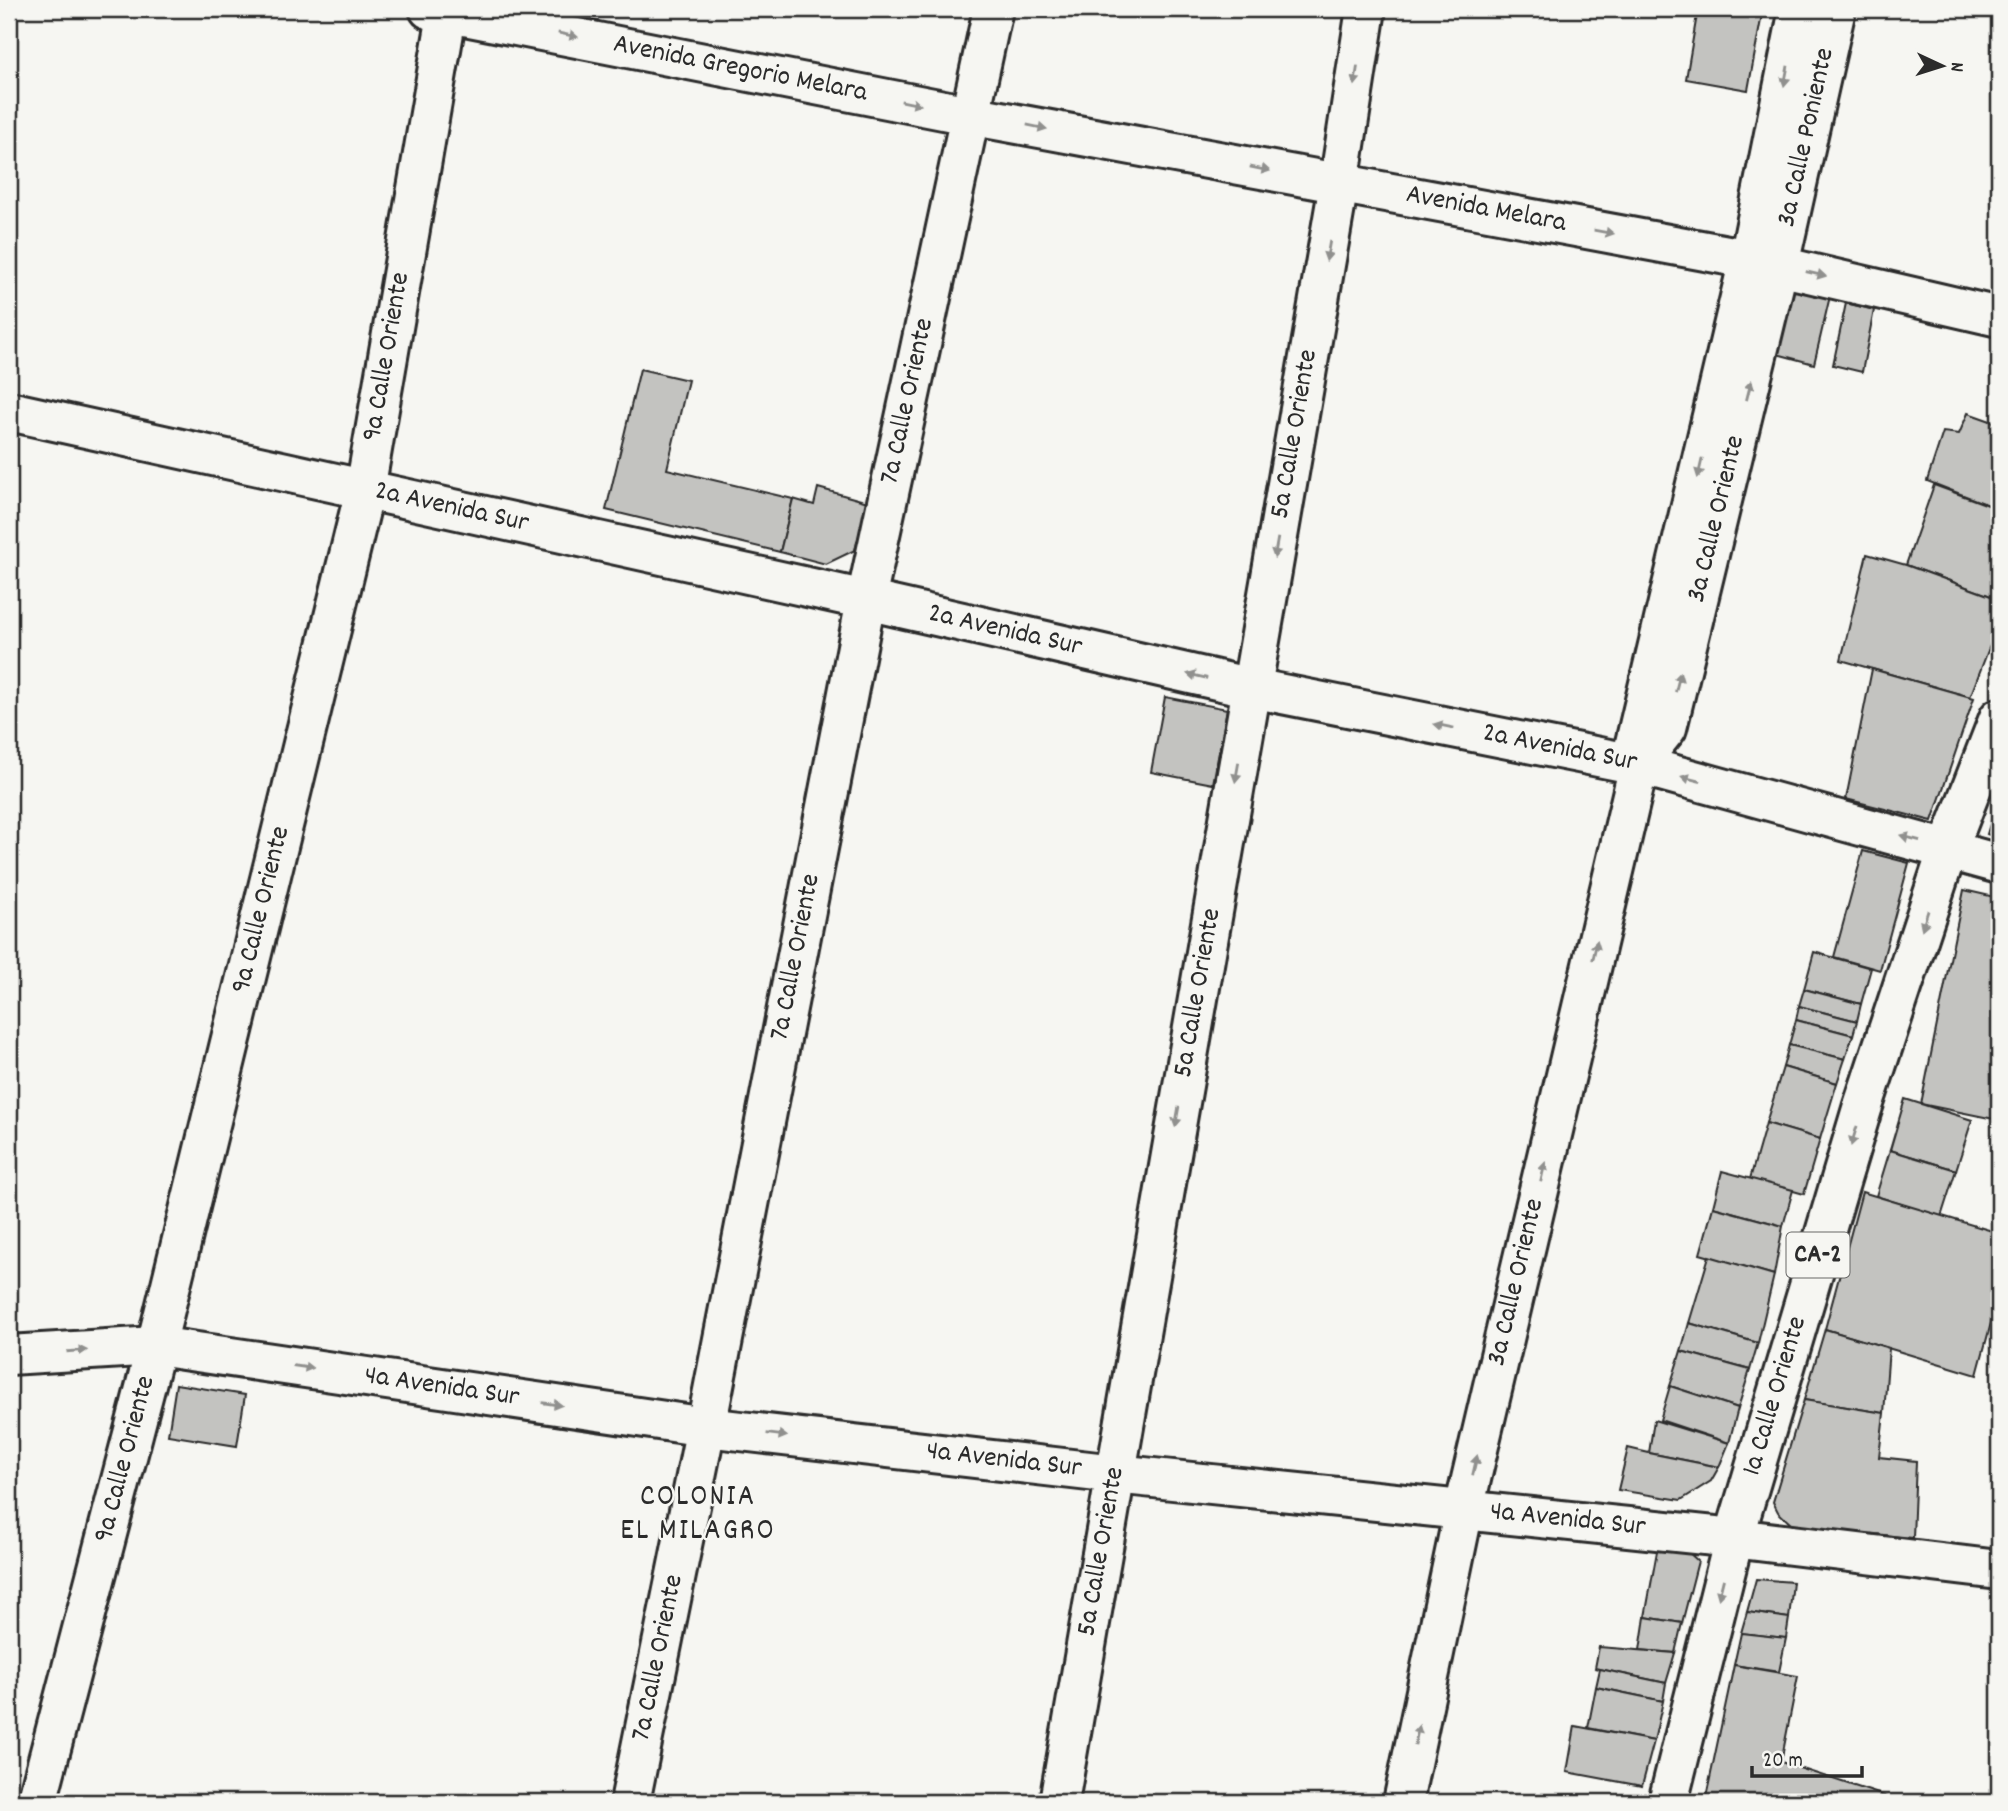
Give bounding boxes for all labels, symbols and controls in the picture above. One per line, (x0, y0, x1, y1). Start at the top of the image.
street label: Avenida Gregorio Melara (610, 26, 871, 115)
one-way arrow (557, 30, 579, 41)
north arrow (1906, 32, 1976, 102)
street label: 3a Calle Poniente (1768, 44, 1847, 231)
text: N (1942, 61, 1969, 73)
one-way arrow (1350, 65, 1361, 87)
one-way arrow (1780, 65, 1791, 87)
one-way arrow (900, 98, 922, 109)
one-way arrow (1026, 122, 1048, 133)
one-way arrow (1249, 164, 1271, 175)
street label: Avenida Melara (1403, 176, 1570, 245)
one-way arrow (1594, 227, 1616, 238)
one-way arrow (1322, 240, 1333, 262)
one-way arrow (1805, 268, 1827, 279)
street label: 9a Calle Oriente (354, 269, 422, 445)
street label: 7a Calle Oriente (871, 315, 946, 488)
street label: 5a Calle Oriente (1261, 347, 1330, 522)
one-way arrow (1744, 379, 1755, 401)
street label: 3a Calle Oriente (1678, 432, 1757, 607)
one-way arrow (1694, 457, 1705, 479)
street label: 2a Avenida Sur (371, 472, 533, 545)
one-way arrow (1270, 537, 1281, 559)
street label: 2a Avenida Sur (924, 595, 1086, 669)
one-way arrow (1186, 670, 1208, 681)
one-way arrow (1672, 671, 1683, 693)
street label: 2a Avenida Sur (1479, 714, 1641, 784)
one-way arrow (1433, 721, 1455, 732)
one-way arrow (1231, 761, 1242, 783)
one-way arrow (1680, 773, 1701, 783)
street label: 9a Calle Oriente (223, 822, 302, 998)
one-way arrow (1899, 832, 1921, 843)
street label: 7a Calle Oriente (761, 871, 833, 1044)
street label: 5a Calle Oriente (1165, 905, 1233, 1081)
one-way arrow (1919, 909, 1930, 930)
one-way arrow (1590, 939, 1601, 961)
one-way arrow (1171, 1106, 1182, 1128)
one-way arrow (1848, 1125, 1859, 1147)
one-way arrow (1538, 1161, 1549, 1183)
street label: 3a Calle Oriente (1478, 1195, 1556, 1370)
road number: CA-2 (1786, 1232, 1850, 1278)
street label: 1a Calle Oriente (1734, 1312, 1819, 1481)
one-way arrow (66, 1345, 88, 1356)
street label: 4a Avenida Sur (362, 1357, 522, 1419)
one-way arrow (292, 1362, 314, 1373)
street label: 9a Calle Oriente (85, 1372, 167, 1547)
one-way arrow (541, 1399, 563, 1410)
one-way arrow (766, 1430, 788, 1441)
street label: 4a Avenida Sur (924, 1432, 1084, 1490)
one-way arrow (1469, 1454, 1480, 1476)
street label: 5a Calle Oriente (1068, 1464, 1137, 1639)
district label: COLONIA EL MILAGRO (620, 1477, 776, 1554)
street label: 4a Avenida Sur (1488, 1493, 1648, 1549)
street label: 7a Calle Oriente (623, 1571, 696, 1745)
one-way arrow (1715, 1578, 1726, 1600)
one-way arrow (1412, 1724, 1423, 1746)
scale bar (1752, 1734, 1863, 1778)
text: 20 m (1763, 1747, 1803, 1777)

